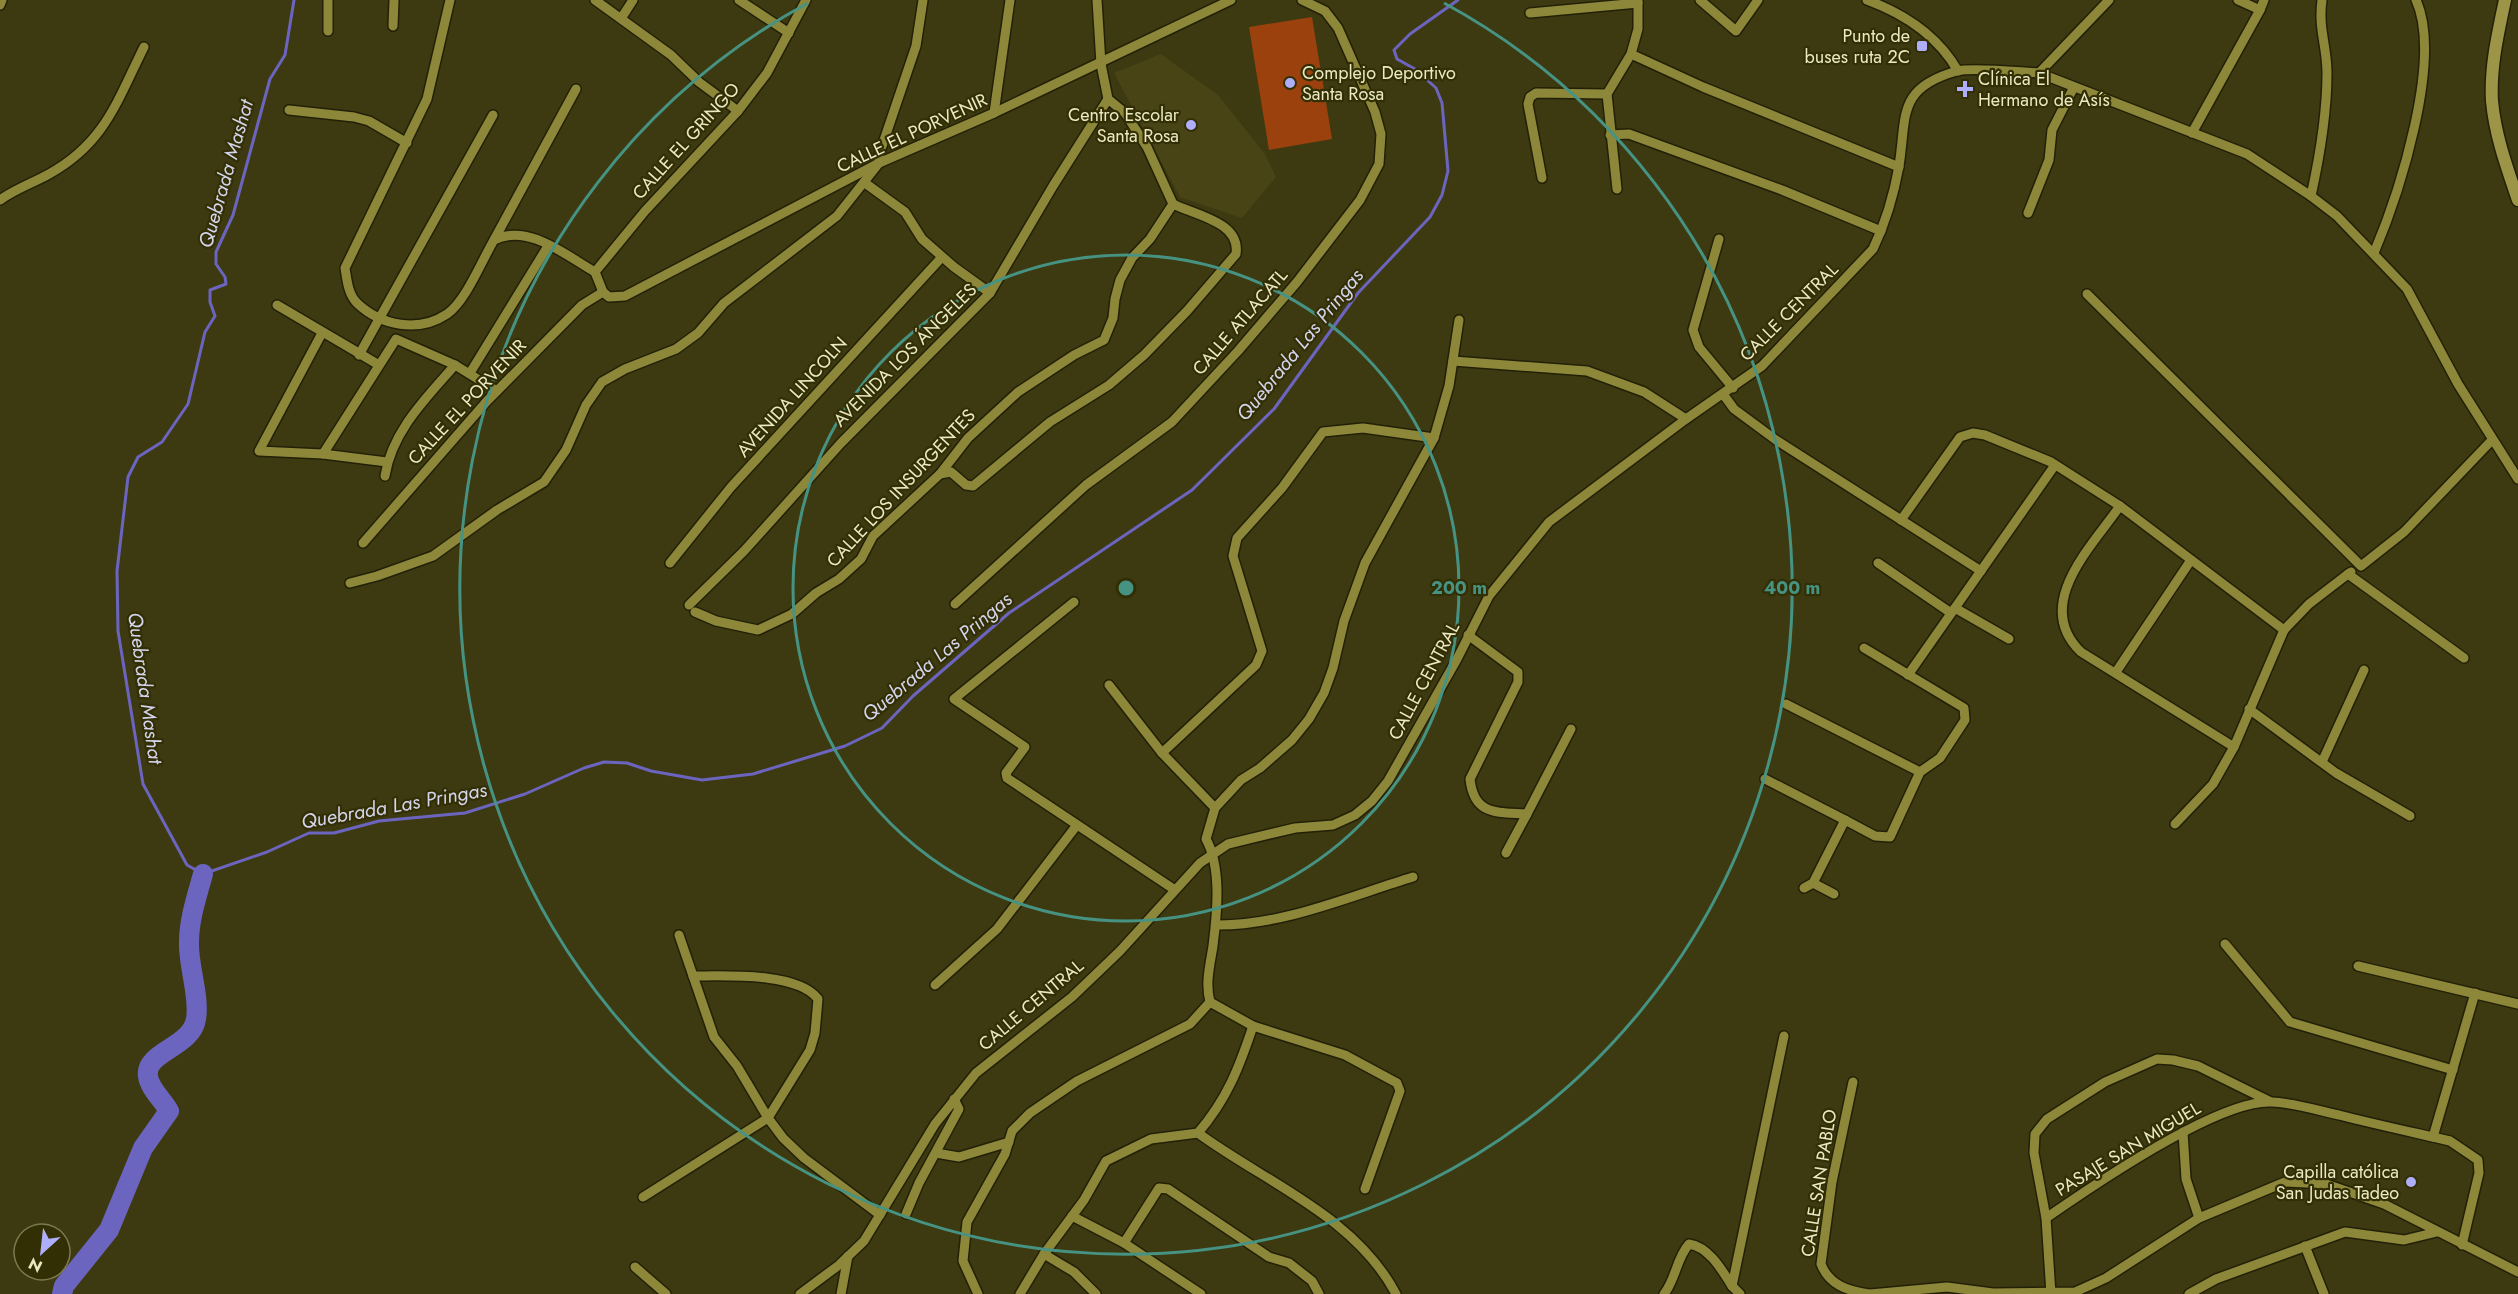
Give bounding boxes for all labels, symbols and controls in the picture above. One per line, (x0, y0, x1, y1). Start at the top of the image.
place label: Punto de buses ruta 2C (1805, 23, 1910, 70)
marker: Punto de buses ruta 2C (1915, 39, 1929, 53)
place label: Complejo Deportivo Santa Rosa (1302, 60, 1456, 107)
place label: Clínica El Hermano de Asís (1978, 66, 2110, 113)
marker: Complejo Deportivo Santa Rosa (1283, 76, 1297, 90)
street label: CALLE EL GRINGO (626, 77, 746, 205)
marker: Clínica El Hermano de Asís (1956, 80, 1974, 98)
street label: CALLE EL PORVENIR (833, 87, 991, 179)
water label: Quebrada Mashat (191, 95, 261, 252)
place label: Centro Escolar Santa Rosa (1068, 102, 1180, 149)
marker: Centro Escolar Santa Rosa (1184, 118, 1198, 132)
street label: CALLE CENTRAL (1734, 257, 1844, 367)
street label: CALLE ATLACATL (1186, 263, 1294, 381)
water label: Quebrada Las Pringas (1230, 263, 1371, 427)
street label: AVENIDA LOS ÁNGELES (827, 277, 983, 433)
street label: AVENIDA LINCOLN (731, 331, 853, 463)
street label: CALLE EL PORVENIR (402, 333, 532, 471)
street label: CALLE LOS INSURGENTES (821, 403, 982, 573)
text: 200 m (1431, 575, 1487, 601)
text: 400 m (1764, 575, 1820, 601)
centre of rings (1116, 578, 1136, 598)
water label: Quebrada Las Pringas (856, 585, 1019, 729)
water label: Quebrada Mashat (120, 610, 170, 767)
street label: CALLE CENTRAL (1382, 617, 1466, 745)
water label: Quebrada Las Pringas (299, 775, 489, 837)
street label: CALLE CENTRAL (973, 953, 1089, 1057)
street label: PASAJE SAN MIGUEL (2051, 1095, 2205, 1203)
street label: CALLE SAN PABLO (1795, 1107, 1843, 1259)
place label: Capilla católica San Judas Tadeo (2276, 1159, 2399, 1206)
marker: Capilla católica San Judas Tadeo (2404, 1175, 2418, 1189)
north arrow (12, 1222, 72, 1282)
text: N (25, 1252, 46, 1278)

